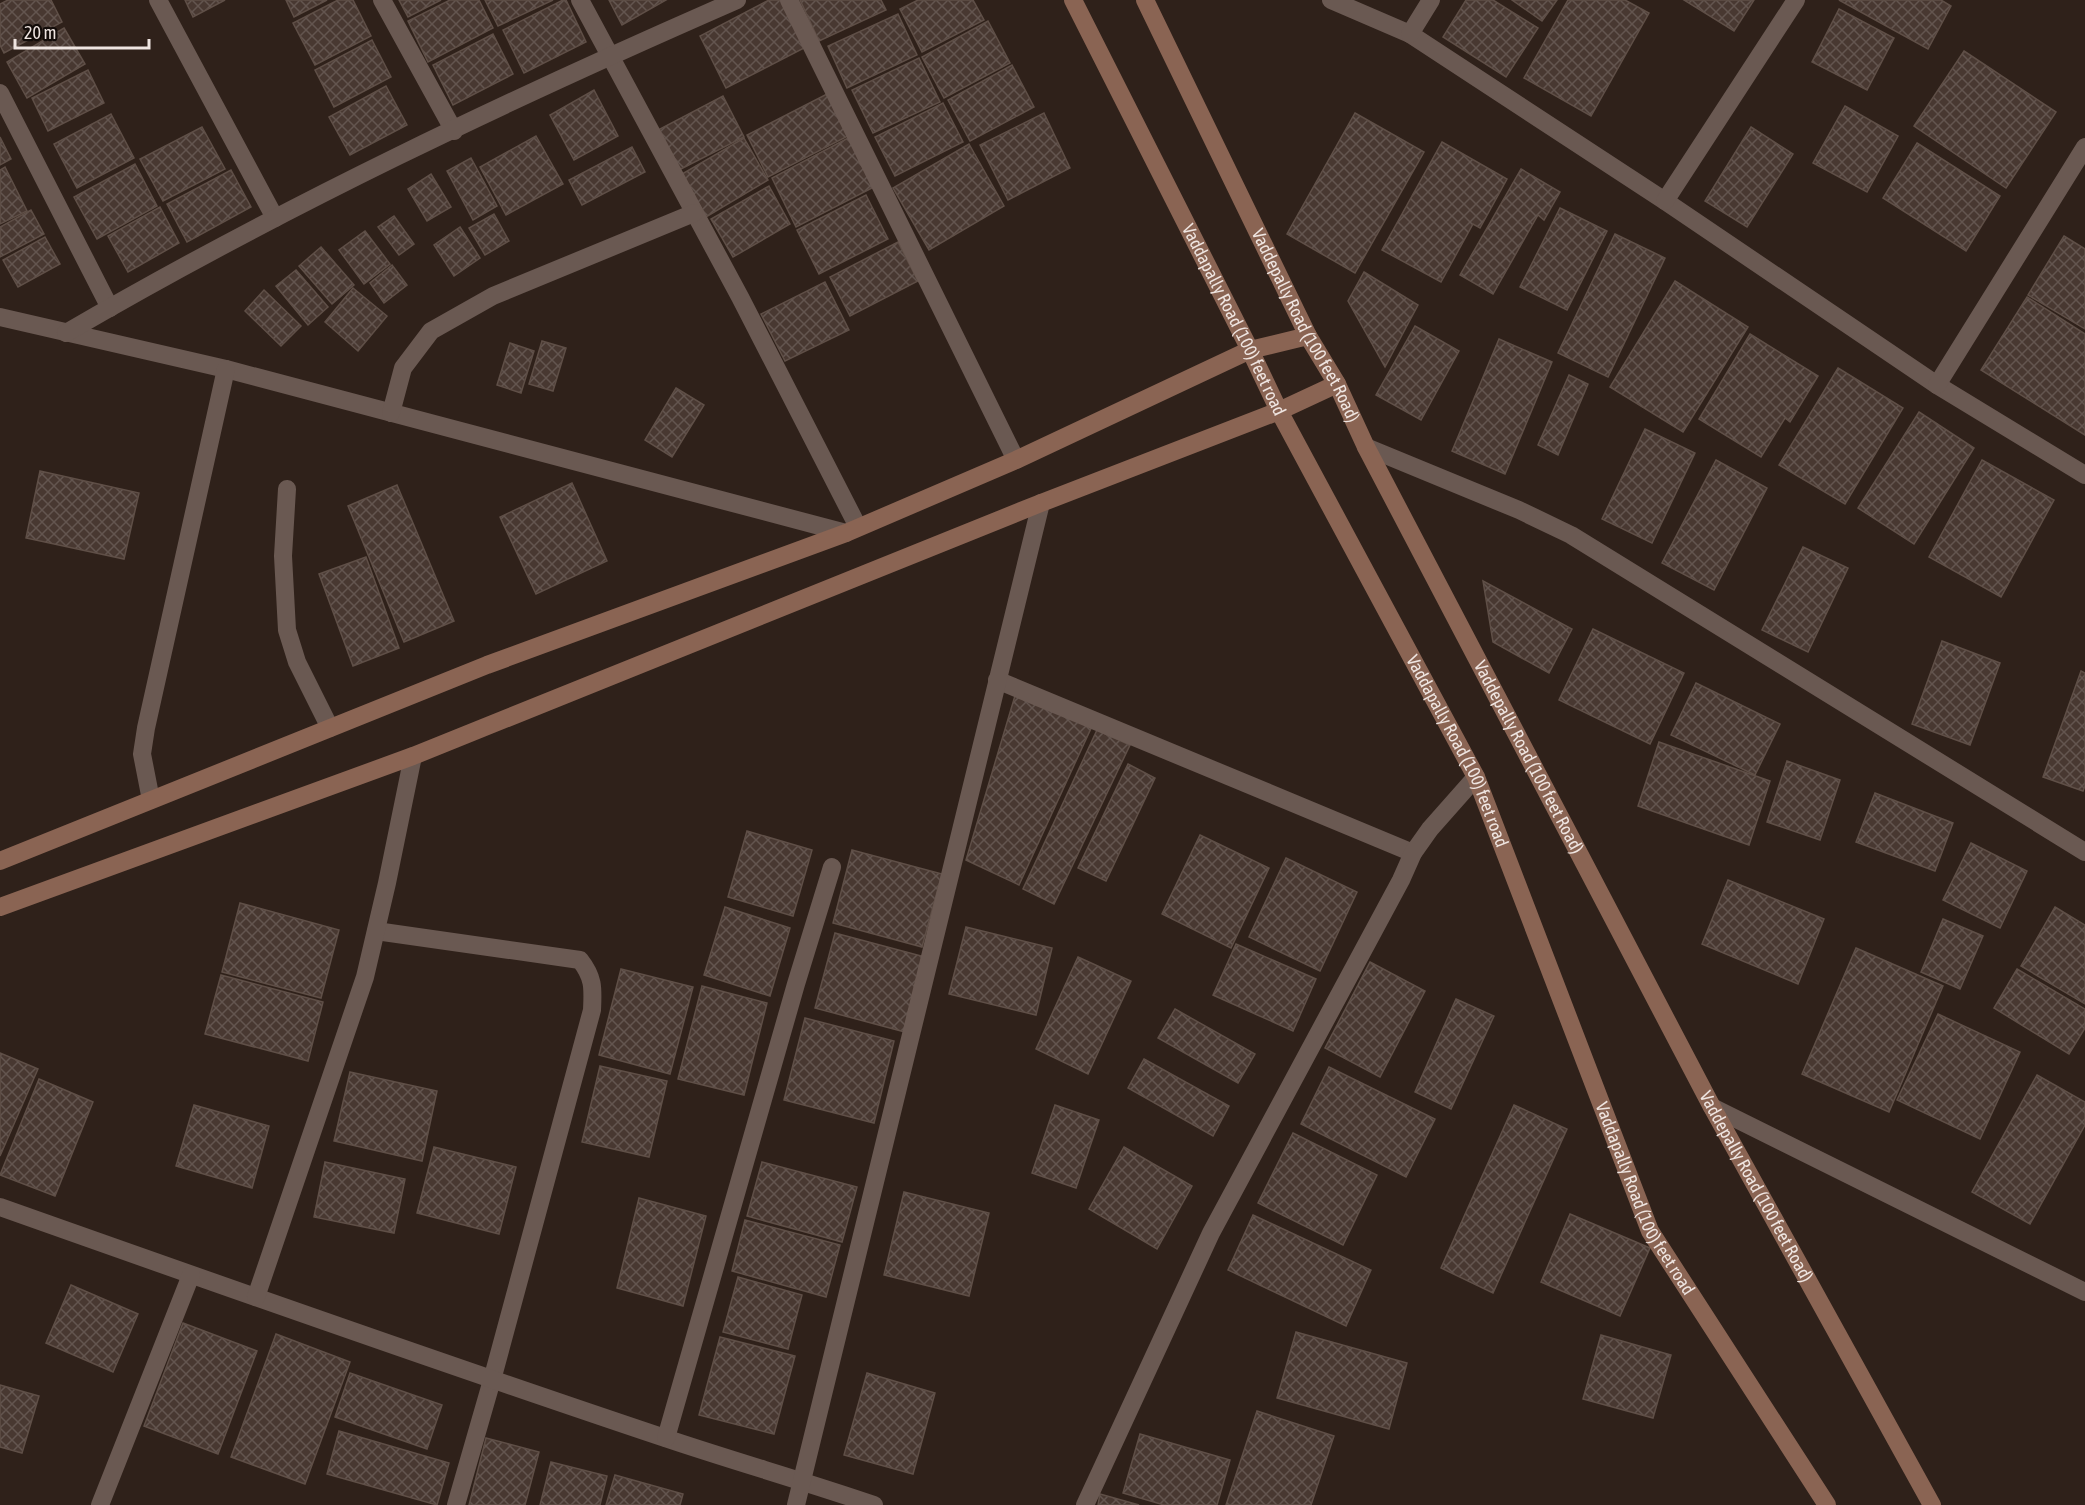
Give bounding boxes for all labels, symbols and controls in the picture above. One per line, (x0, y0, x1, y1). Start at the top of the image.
scale bar (15, 12, 148, 50)
text: 20 m (24, 22, 56, 43)
street label: Vaddapally Road (100) feet road (1178, 220, 1291, 419)
street label: Vaddepally Road (100 feet Road) (1248, 225, 1364, 425)
street label: Vaddapally Road (100) feet road (1402, 651, 1513, 850)
street label: Vaddepally Road (100 feet Road) (1470, 657, 1588, 857)
street label: Vaddepally Road (100 feet Road) (1695, 1087, 1818, 1285)
street label: Vaddapally Road (100) feet road (1592, 1099, 1699, 1299)

